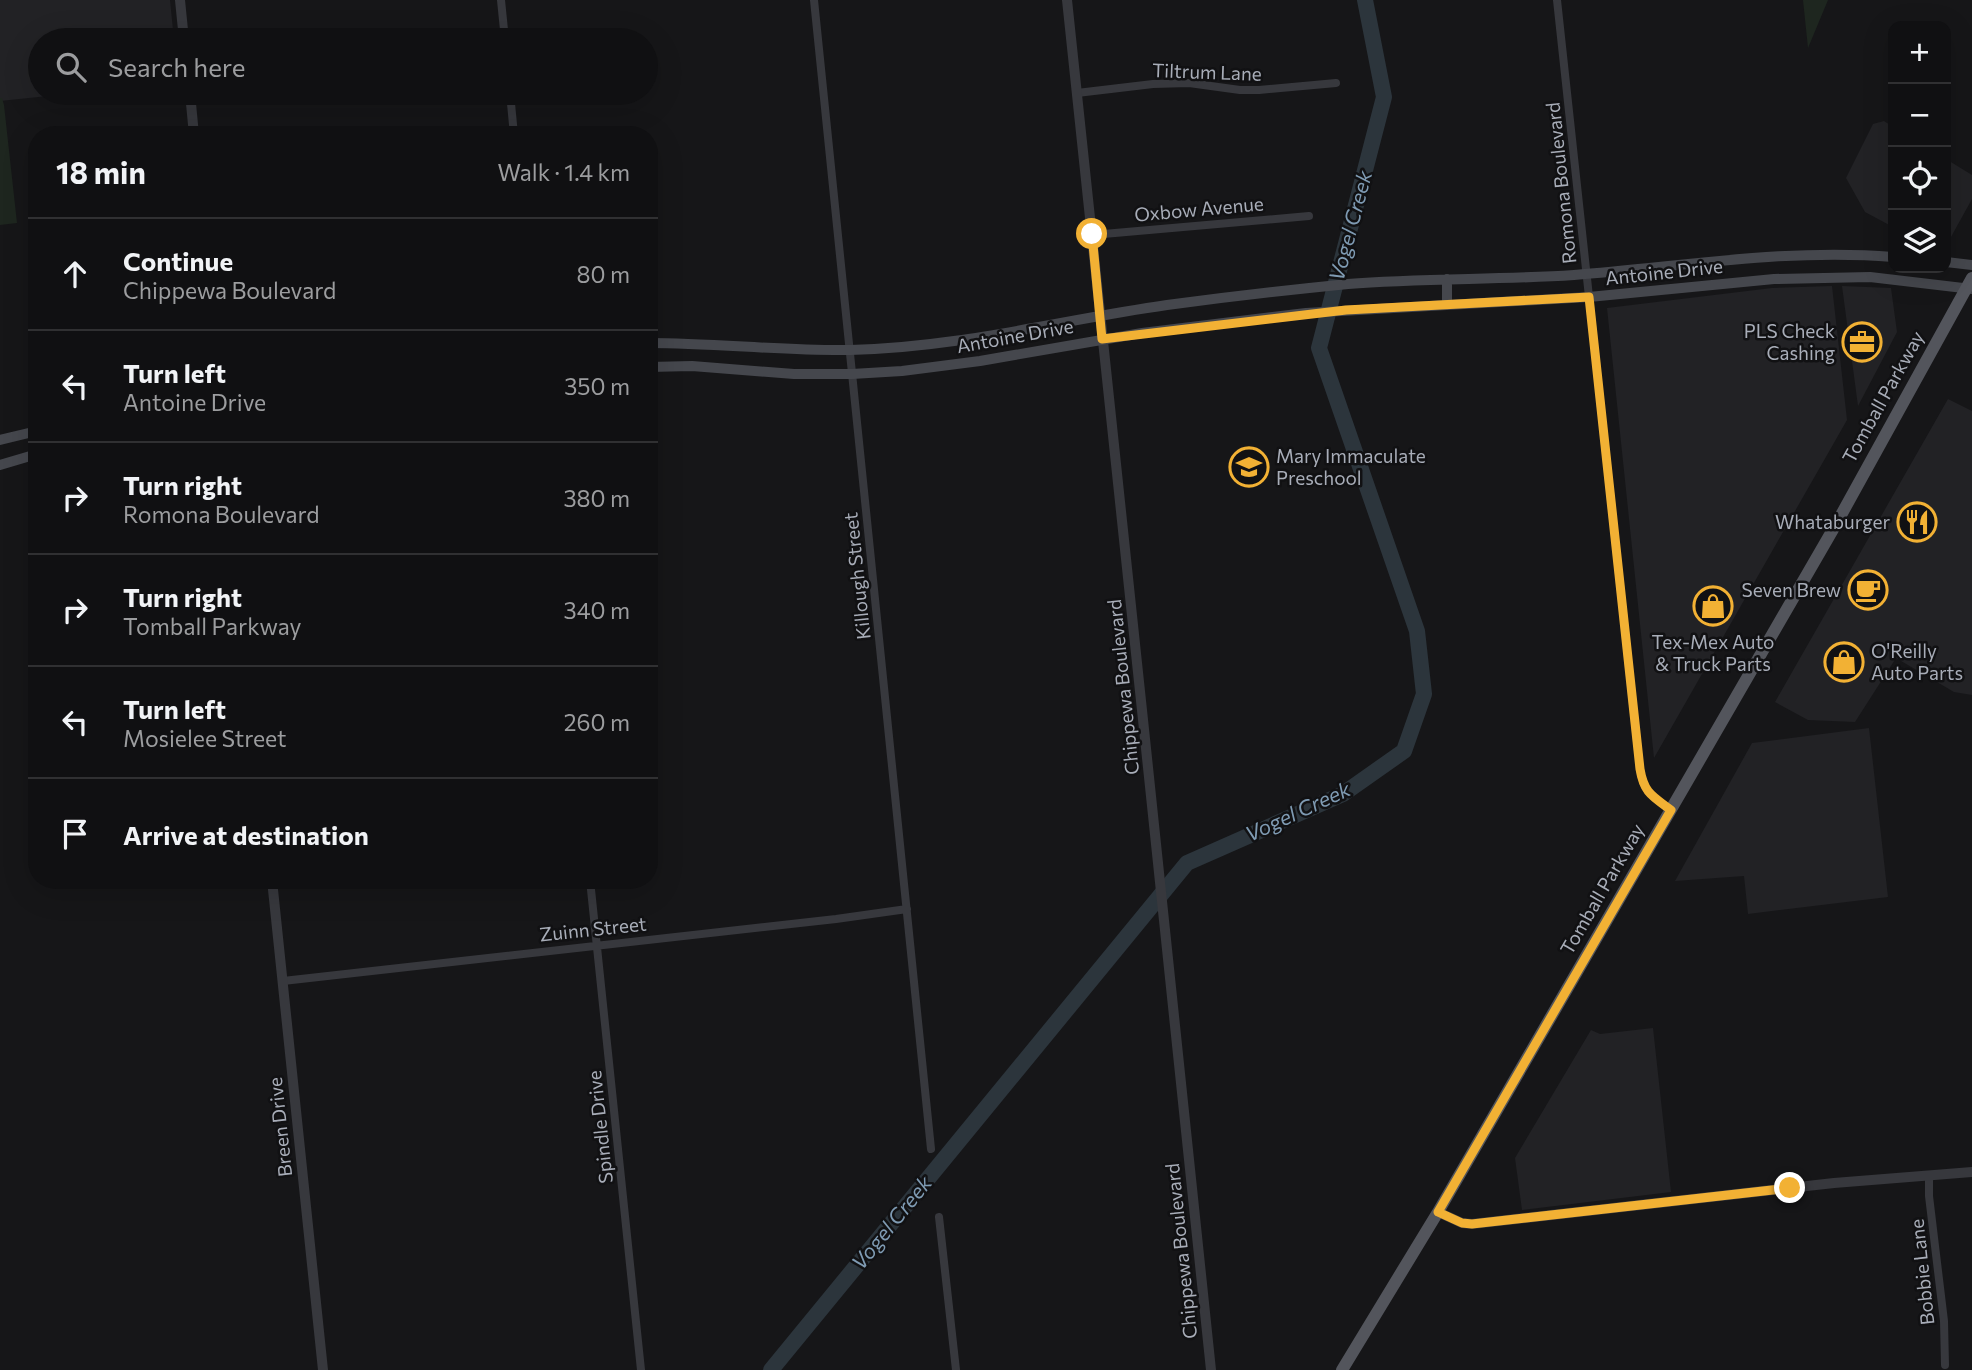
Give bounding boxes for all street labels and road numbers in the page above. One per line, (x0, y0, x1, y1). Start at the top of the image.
street label: Tiltrum Lane (1152, 58, 1262, 85)
street label: Romona Boulevard (1541, 101, 1580, 265)
street label: Oxbow Avenue (1133, 191, 1265, 226)
street label: Antoine Drive (1604, 254, 1724, 289)
street label: Antoine Drive (955, 314, 1075, 357)
street label: Tomball Parkway (1837, 327, 1928, 467)
street label: Killough Street (838, 511, 875, 641)
street label: Chippewa Boulevard (1102, 598, 1143, 776)
street label: Tomball Parkway (1555, 819, 1648, 958)
street label: Zuinn Street (538, 911, 648, 946)
street label: Spindle Drive (582, 1069, 617, 1185)
street label: Breen Drive (263, 1076, 296, 1178)
street label: Chippewa Boulevard (1160, 1162, 1201, 1340)
street label: Bobbie Lane (1905, 1218, 1938, 1326)

